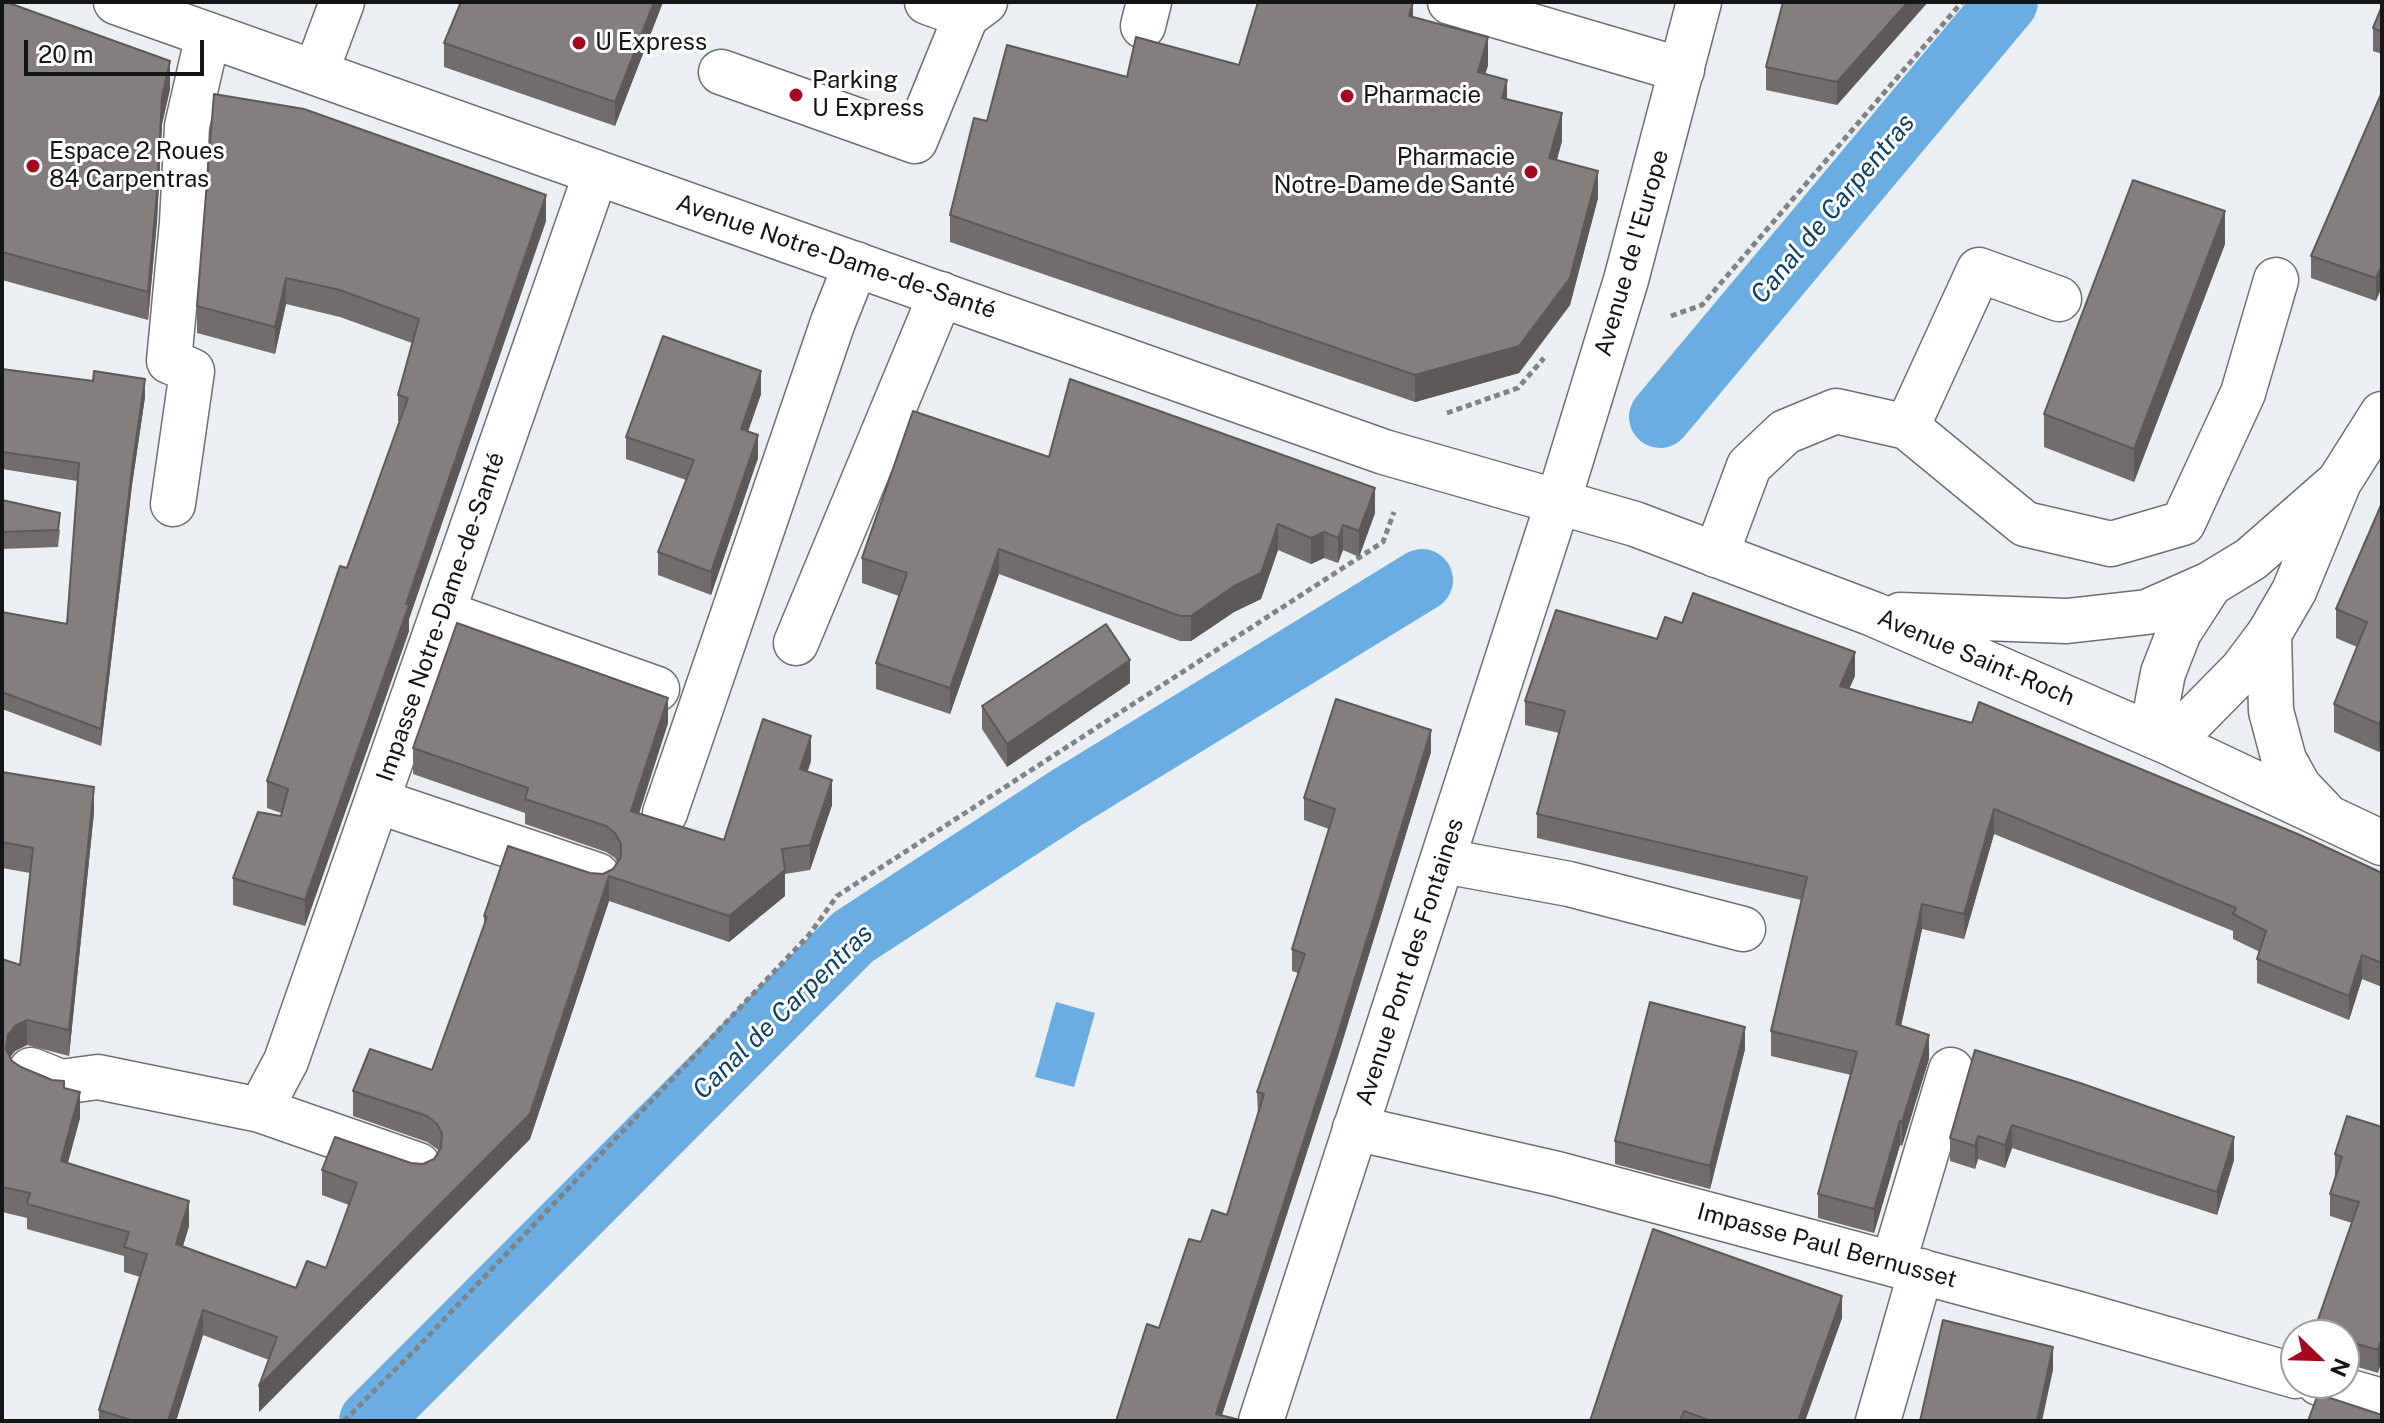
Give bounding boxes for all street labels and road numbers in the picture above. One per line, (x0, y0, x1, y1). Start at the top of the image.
street label: Avenue de l'Europe (1589, 146, 1675, 360)
street label: Avenue Notre-Dame-de-Santé (672, 189, 1000, 325)
street label: Impasse Notre-Dame-de-Santé (371, 448, 511, 786)
street label: Avenue Saint-Roch (1873, 604, 2079, 712)
street label: Avenue Pont des Fontaines (1350, 815, 1470, 1109)
street label: Impasse Paul Bernusset (1694, 1197, 1960, 1295)

